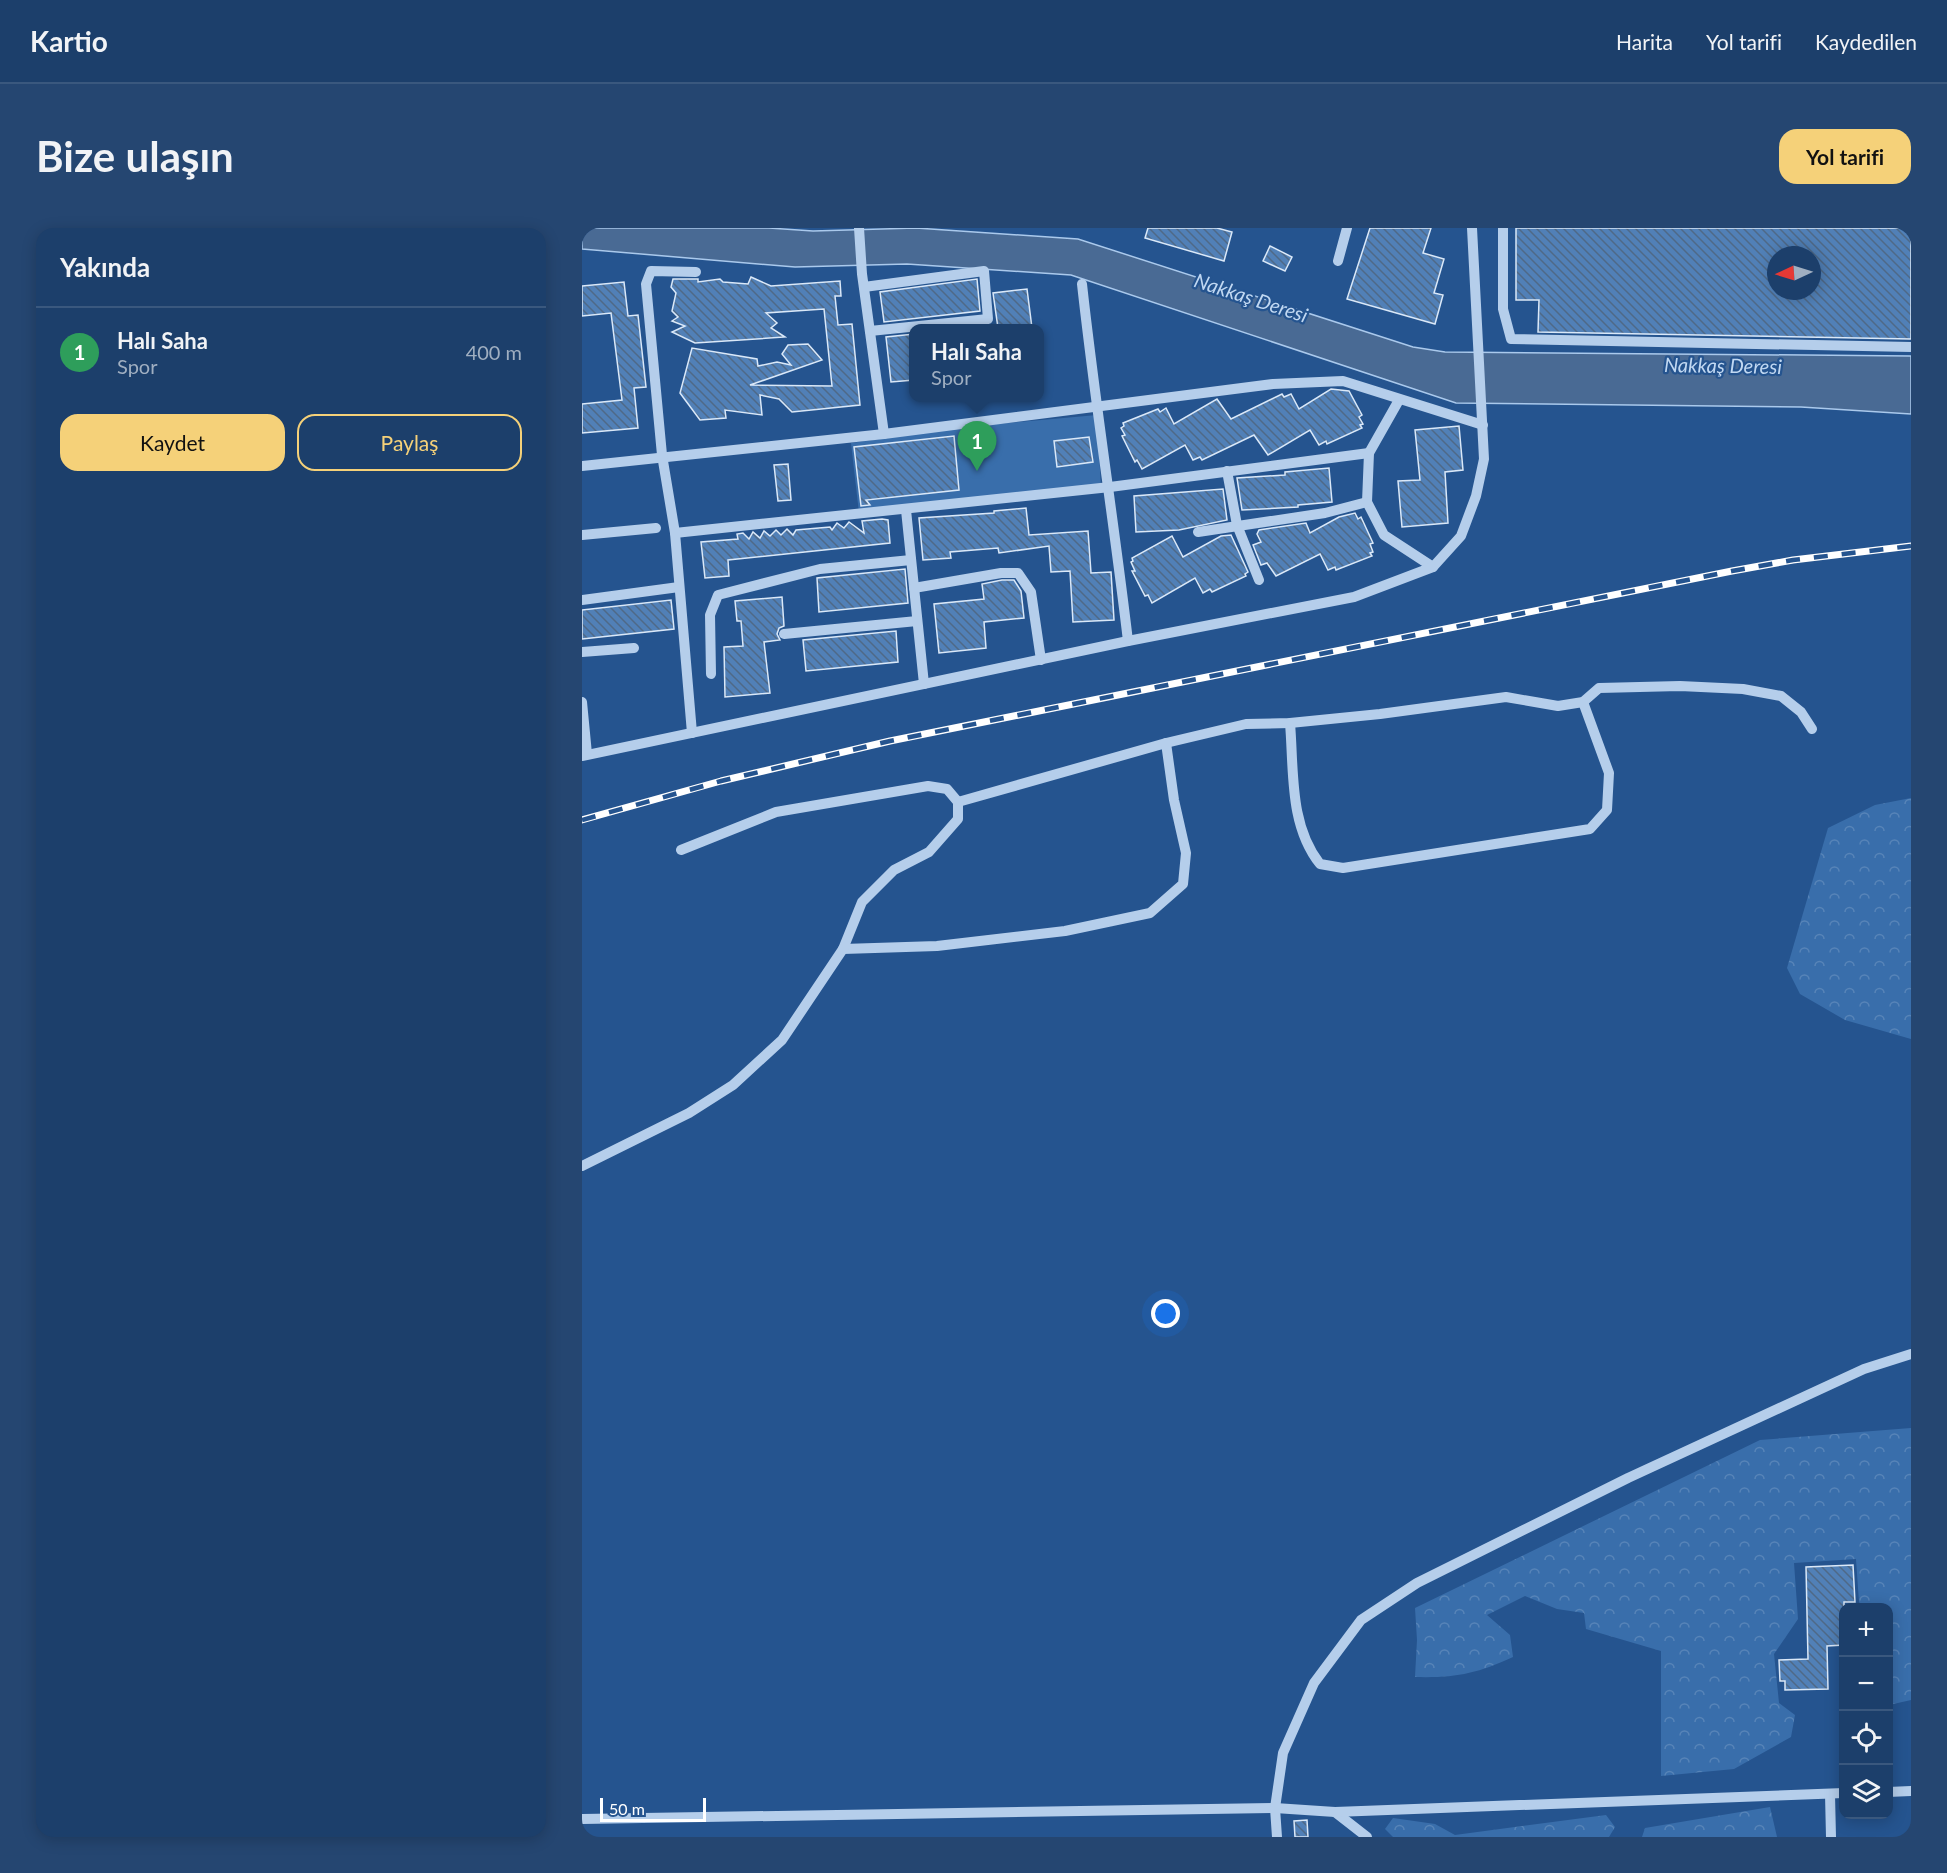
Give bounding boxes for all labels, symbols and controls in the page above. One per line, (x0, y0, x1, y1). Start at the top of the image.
text: Kartio (30, 24, 108, 58)
text: Harita (1616, 29, 1673, 54)
text: Yol tarifi (1706, 29, 1782, 54)
text: Kaydedilen (1815, 29, 1917, 54)
button: Yol tarifi (1779, 129, 1911, 184)
text: Bize ulaşın (36, 131, 234, 181)
north arrow (1767, 246, 1821, 300)
text: Yakında (60, 251, 150, 283)
water label: Nakkaş Deresi (1192, 267, 1311, 327)
popup (909, 324, 1044, 402)
text: Halı Saha (117, 327, 208, 354)
text: Halı Saha (931, 338, 1022, 365)
text: 1 (74, 340, 85, 364)
text: 400 m (466, 340, 522, 364)
water label: Nakkaş Deresi (1664, 352, 1783, 378)
text: Spor (117, 354, 157, 378)
text: Spor (931, 365, 972, 389)
button: Kaydet (60, 414, 285, 471)
button: Paylaş (297, 414, 522, 471)
pin: 1 (958, 422, 996, 471)
your location (1151, 1299, 1180, 1328)
map controls (1839, 1603, 1893, 1819)
button: + (1839, 1603, 1893, 1657)
button: − (1839, 1657, 1893, 1711)
button: locate (1839, 1711, 1893, 1765)
button: layers (1839, 1765, 1893, 1819)
scale bar (600, 1795, 706, 1822)
text: 50 m (609, 1799, 645, 1818)

